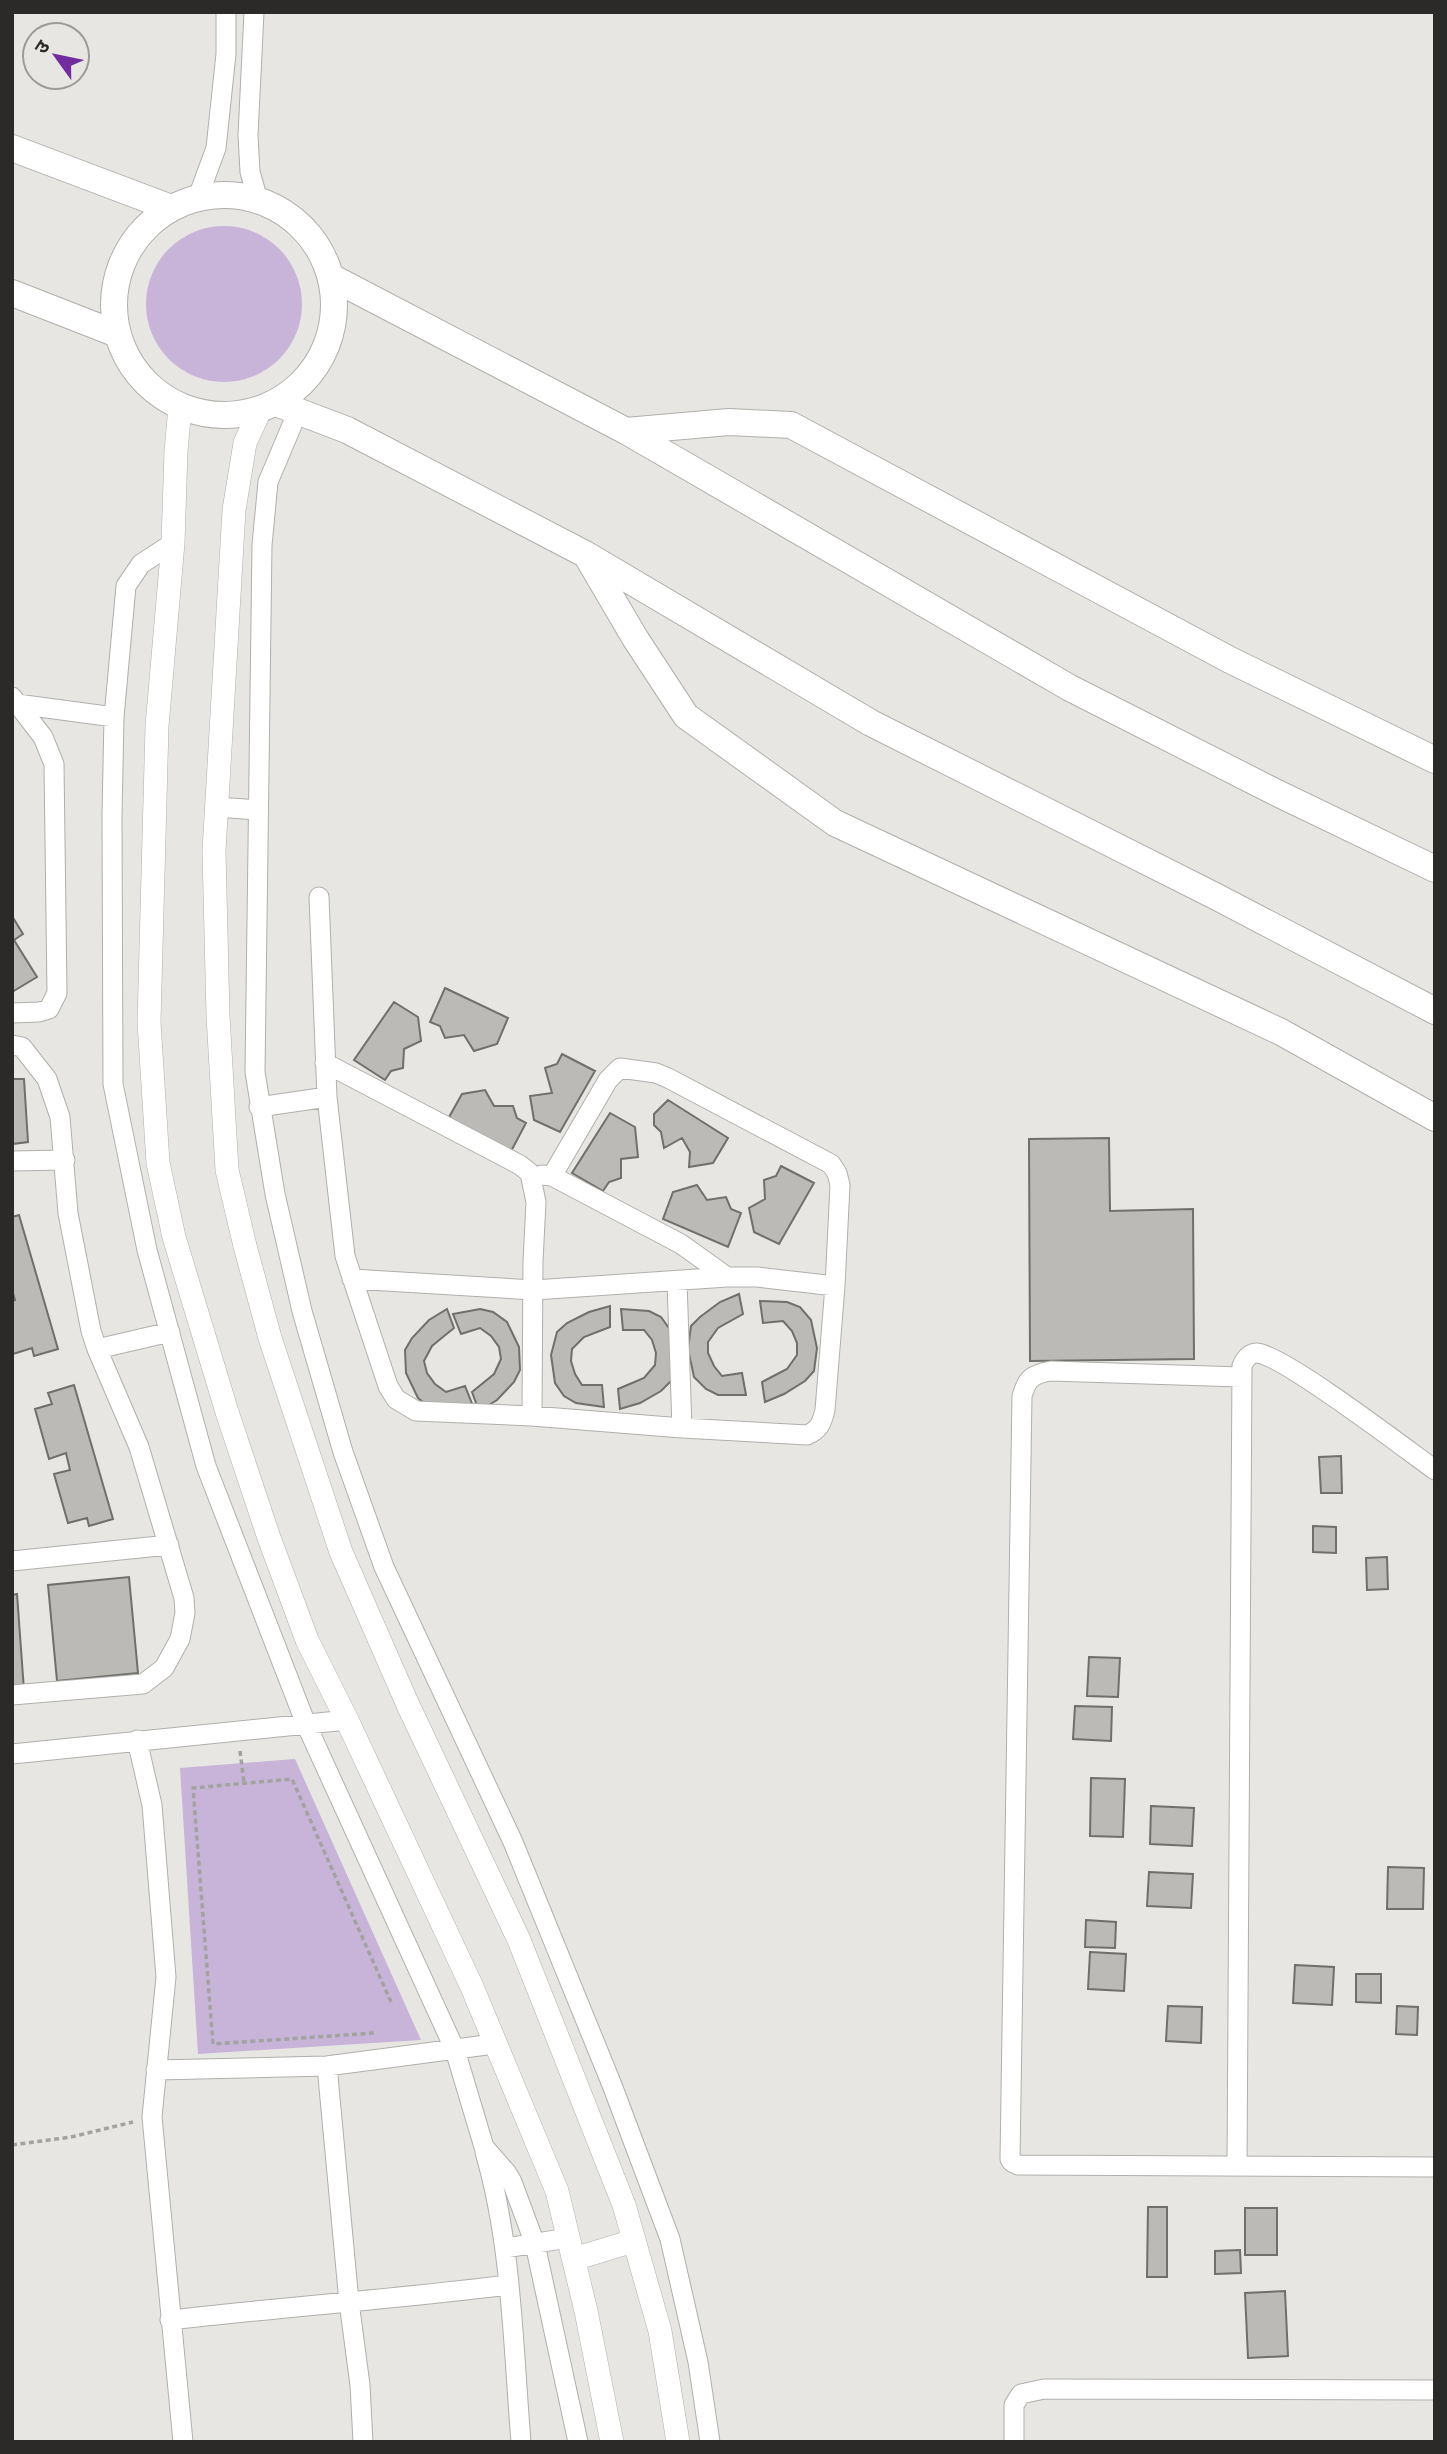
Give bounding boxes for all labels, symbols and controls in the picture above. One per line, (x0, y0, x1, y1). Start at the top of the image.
north arrow (21, 21, 91, 91)
text: उ (29, 35, 55, 58)

